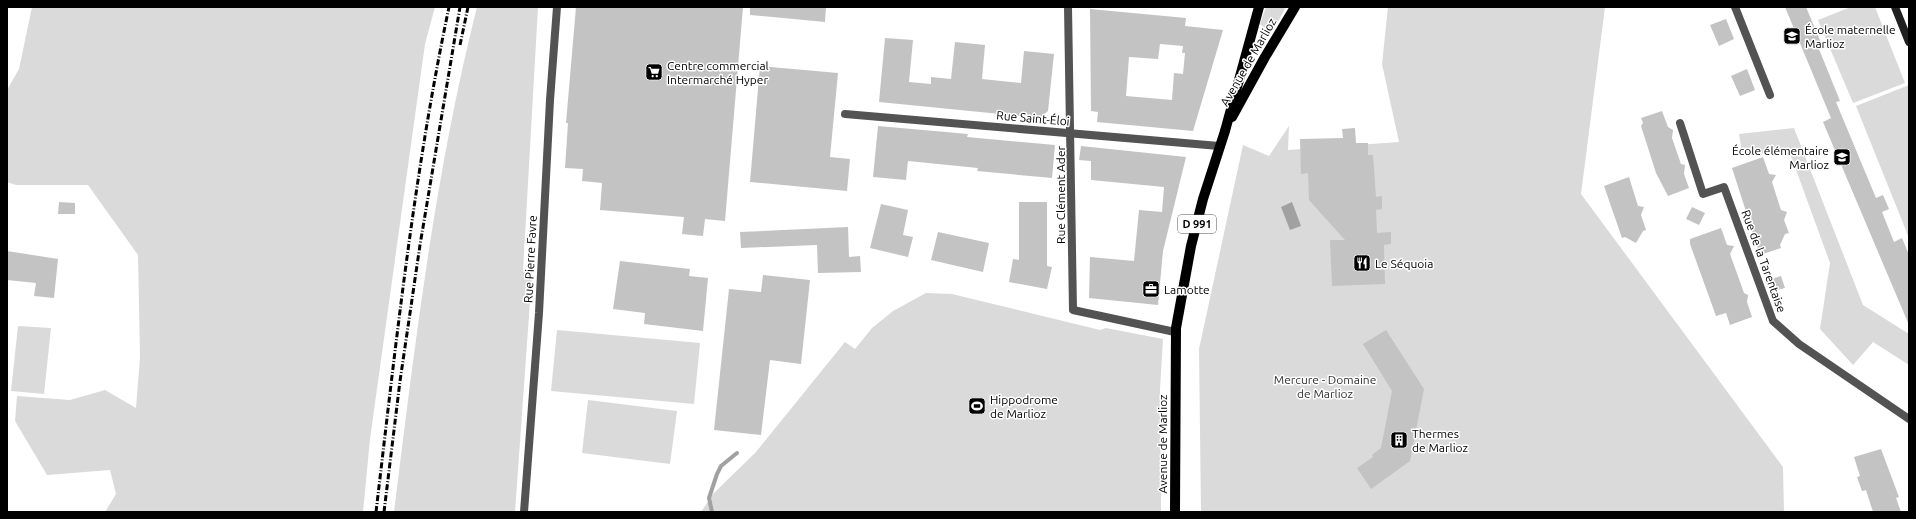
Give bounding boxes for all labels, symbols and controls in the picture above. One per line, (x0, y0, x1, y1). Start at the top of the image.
street label: Avenue de Marlioz (1218, 15, 1279, 108)
place label: École maternelle Marlioz (1805, 23, 1896, 50)
school or university icon: École maternelle Marlioz (1782, 26, 1802, 46)
place label: Centre commercial Intermarché Hyper (667, 59, 769, 86)
supermarket icon: Centre commercial Intermarché Hyper (644, 62, 664, 82)
street label: Rue Saint-Éloi (996, 108, 1070, 128)
place label: École élémentaire Marlioz (1732, 144, 1829, 171)
street label: Rue Clément Ader (1054, 146, 1067, 244)
school or university icon: École élémentaire Marlioz (1832, 147, 1852, 167)
street label: Rue de la Tarentaise (1739, 208, 1789, 314)
street label: Rue Pierre Favre (521, 215, 539, 303)
road number: D 991 (1178, 215, 1216, 233)
restaurant icon: Le Séquoia (1352, 253, 1372, 273)
place label: Le Séquoia (1375, 257, 1433, 270)
office icon: Lamotte (1141, 279, 1161, 299)
place label: Lamotte (1164, 283, 1210, 296)
park label: Mercure - Domaine de Marlioz (1274, 373, 1376, 400)
place label: Hippodrome de Marlioz (990, 393, 1058, 420)
street label: Avenue de Marlioz (1156, 394, 1169, 494)
sports icon: Hippodrome de Marlioz (967, 396, 987, 416)
place label: Thermes de Marlioz (1412, 427, 1469, 454)
building icon: Thermes de Marlioz (1389, 430, 1409, 450)

